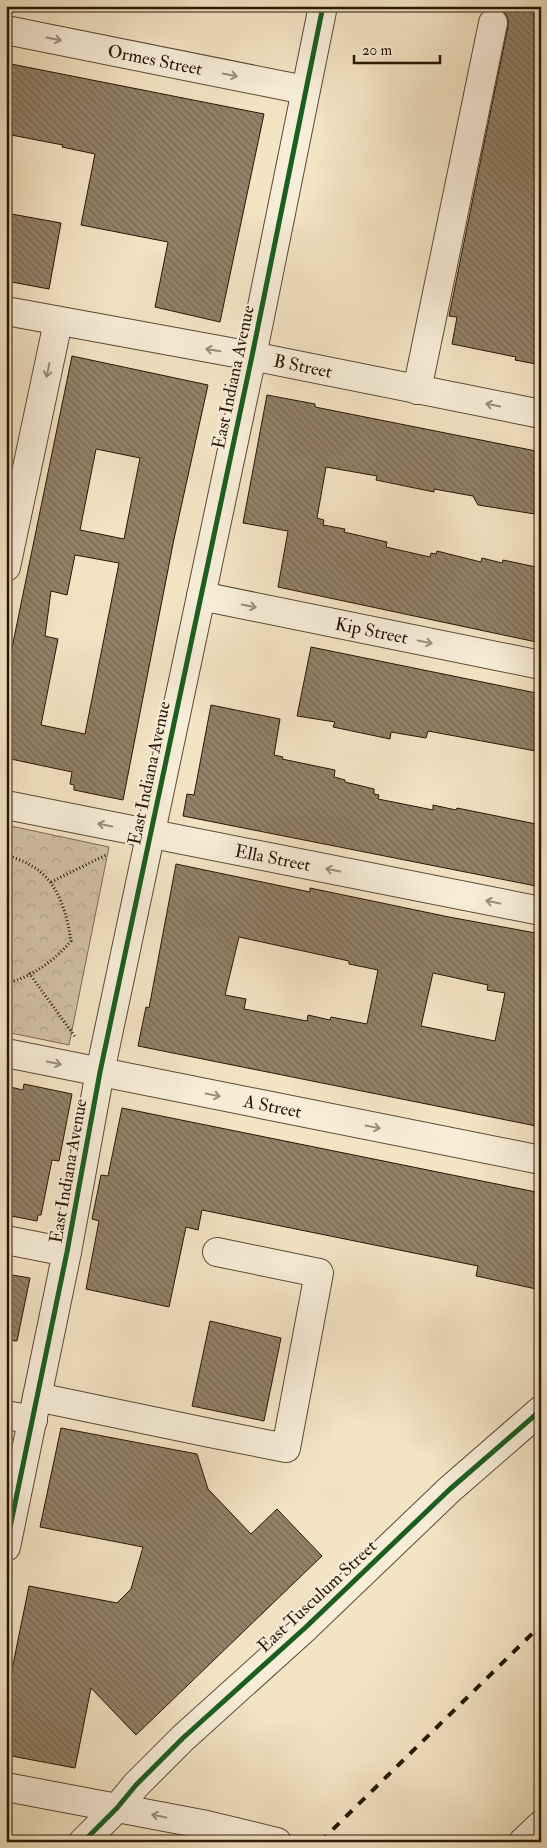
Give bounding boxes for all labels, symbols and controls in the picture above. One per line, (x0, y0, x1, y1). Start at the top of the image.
scale bar (354, 32, 441, 64)
one-way arrow (46, 35, 62, 44)
street label: Ormes Street (106, 40, 205, 81)
text: 20 m (362, 41, 392, 60)
one-way arrow (222, 71, 238, 80)
street label: East Indiana Avenue (207, 303, 260, 451)
one-way arrow (206, 344, 222, 354)
street label: B Street (272, 350, 334, 384)
one-way arrow (43, 361, 52, 377)
one-way arrow (485, 400, 501, 409)
one-way arrow (240, 602, 256, 611)
street label: Kip Street (333, 613, 410, 650)
one-way arrow (417, 638, 433, 647)
street label: East Indiana Avenue (123, 699, 176, 847)
one-way arrow (98, 820, 114, 829)
street label: Ella Street (233, 840, 313, 877)
one-way arrow (326, 865, 342, 875)
one-way arrow (485, 896, 501, 906)
one-way arrow (46, 1058, 62, 1068)
street label: A Street (241, 1090, 304, 1124)
one-way arrow (205, 1091, 221, 1100)
street label: East Indiana Avenue (44, 1097, 93, 1245)
one-way arrow (364, 1122, 380, 1132)
street label: East Tusculum Street (253, 1535, 382, 1658)
one-way arrow (152, 1811, 168, 1820)

